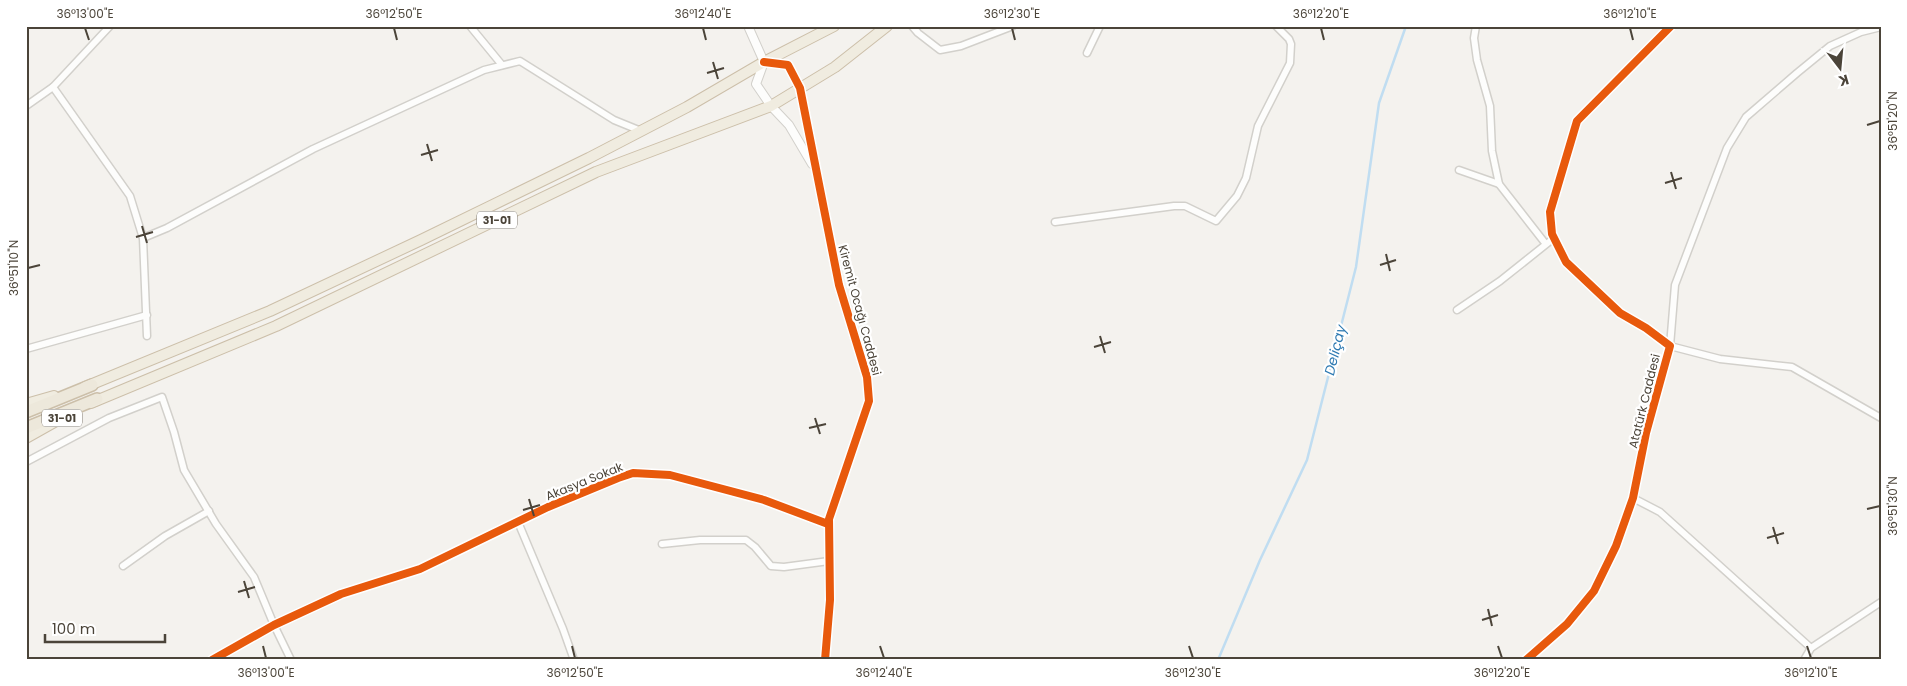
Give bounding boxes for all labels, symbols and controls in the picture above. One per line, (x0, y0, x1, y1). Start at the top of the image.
text: 36°13'00"E (56, 5, 114, 22)
text: 36°12'50"E (366, 5, 423, 22)
text: 36°12'40"E (674, 5, 732, 22)
text: 36°12'30"E (984, 5, 1040, 22)
text: 36°12'20"E (1293, 5, 1349, 22)
text: 36°12'10"E (1603, 5, 1657, 22)
north arrow (1814, 42, 1864, 92)
text: K (1836, 70, 1851, 92)
text: 36°51'20"N (1884, 91, 1901, 151)
road number: 31-01 (477, 212, 517, 228)
text: 36°51'10"N (5, 240, 22, 296)
street label: Kiremit Ocağı Caddesi (834, 243, 886, 377)
water label: Deliçay (1319, 322, 1351, 377)
street label: Atatürk Caddesi (1624, 352, 1664, 450)
road number: 31-01 (42, 409, 82, 426)
street label: Akasya Sokak (543, 457, 626, 504)
text: 36°51'30"N (1884, 476, 1901, 536)
scale bar (45, 611, 165, 643)
text: 100 m (52, 618, 95, 639)
text: 36°13'00"E (237, 664, 295, 681)
text: 36°12'50"E (547, 664, 604, 681)
text: 36°12'40"E (855, 664, 913, 681)
text: 36°12'30"E (1165, 664, 1221, 681)
text: 36°12'20"E (1474, 664, 1530, 681)
text: 36°12'10"E (1784, 664, 1838, 681)

